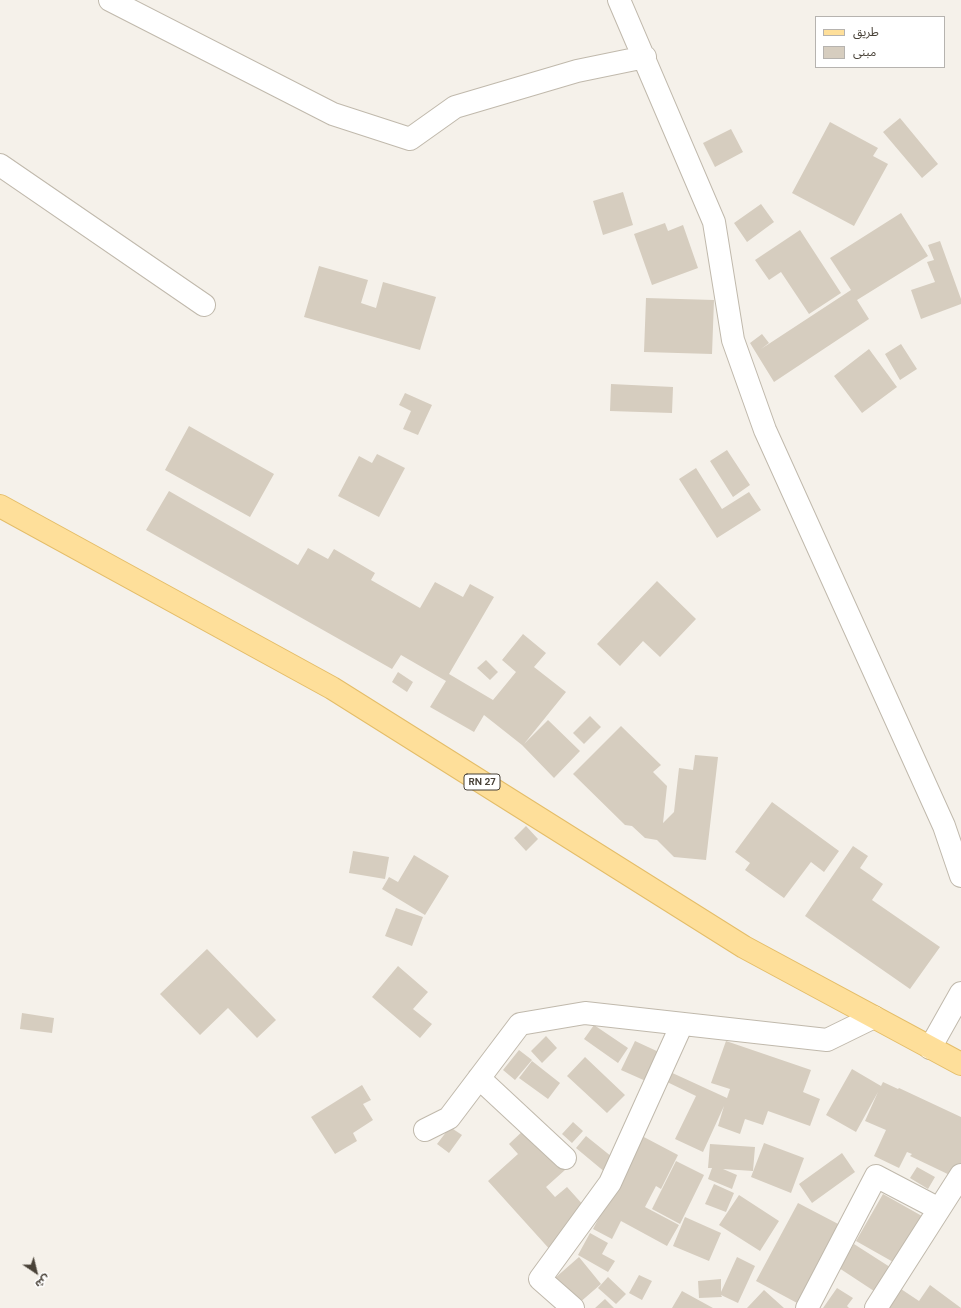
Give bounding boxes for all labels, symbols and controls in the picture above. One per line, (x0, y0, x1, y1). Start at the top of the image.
legend (815, 16, 945, 68)
text: طريق (853, 24, 879, 40)
text: مبنى (853, 44, 876, 60)
road number: RN 27 (464, 774, 500, 790)
north arrow (16, 1252, 56, 1292)
text: ش (33, 1272, 53, 1292)

